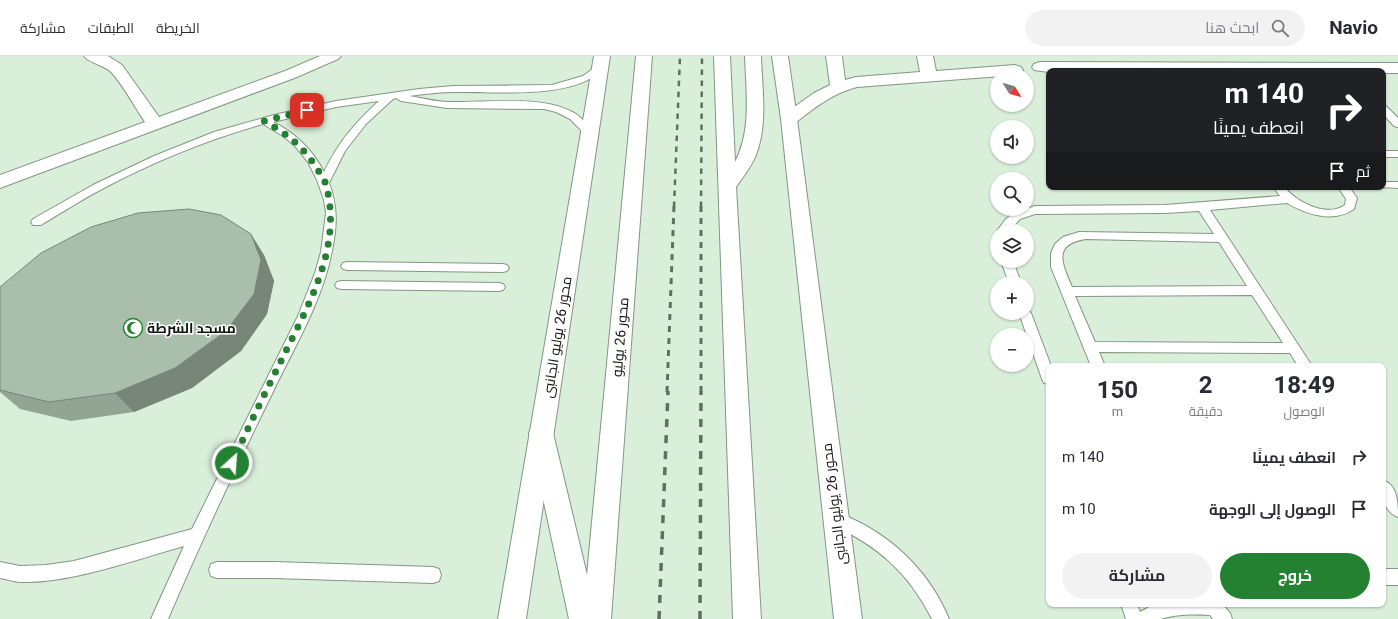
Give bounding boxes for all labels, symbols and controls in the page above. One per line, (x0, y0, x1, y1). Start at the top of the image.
search box (1025, 10, 1305, 46)
text: Navio (1329, 16, 1378, 39)
icon: search (1269, 17, 1291, 39)
text: ابحث هنا (1205, 19, 1259, 37)
text: مشاركة (20, 20, 66, 36)
text: الطبقات (88, 20, 134, 36)
text: الخريطة (156, 20, 200, 36)
north arrow (990, 68, 1034, 112)
map controls (990, 68, 1034, 372)
text: 140 m (1225, 77, 1304, 110)
icon: right (1318, 84, 1370, 136)
pin (290, 93, 324, 127)
icon: arrive (296, 99, 318, 121)
text: انعطف يمينًا (1213, 117, 1304, 138)
button: sound (990, 120, 1034, 164)
icon: arrive (1326, 160, 1348, 182)
text: ثم (1356, 163, 1370, 181)
button: search (990, 172, 1034, 216)
button: layers (990, 224, 1034, 268)
street label: محور 26 يوليو الجانبى (539, 275, 575, 399)
button: + (990, 276, 1034, 320)
street label: محور 26 يوليو (609, 297, 631, 377)
mosque icon: مسجد الشرطة (122, 317, 144, 339)
place label: مسجد الشرطة (147, 320, 236, 337)
button: − (990, 328, 1034, 372)
text: 2 (1199, 371, 1213, 399)
text: 18:49 (1273, 371, 1335, 399)
text: 150 (1097, 376, 1138, 404)
text: m (1112, 404, 1123, 419)
text: دقيقة (1189, 404, 1223, 419)
text: الوصول (1284, 404, 1325, 419)
position arrow (211, 442, 253, 484)
street label: محور 26 يوليو الجانبى (819, 442, 849, 566)
icon: right (1348, 446, 1370, 468)
text: 140 m (1062, 448, 1104, 466)
text: انعطف يمينًا (1252, 449, 1336, 467)
icon: arrive (1348, 498, 1370, 520)
text: 10 m (1062, 500, 1096, 518)
text: الوصول إلى الوجهة (1209, 501, 1336, 519)
button: مشاركة (1062, 553, 1212, 599)
button: خروج (1220, 553, 1370, 599)

